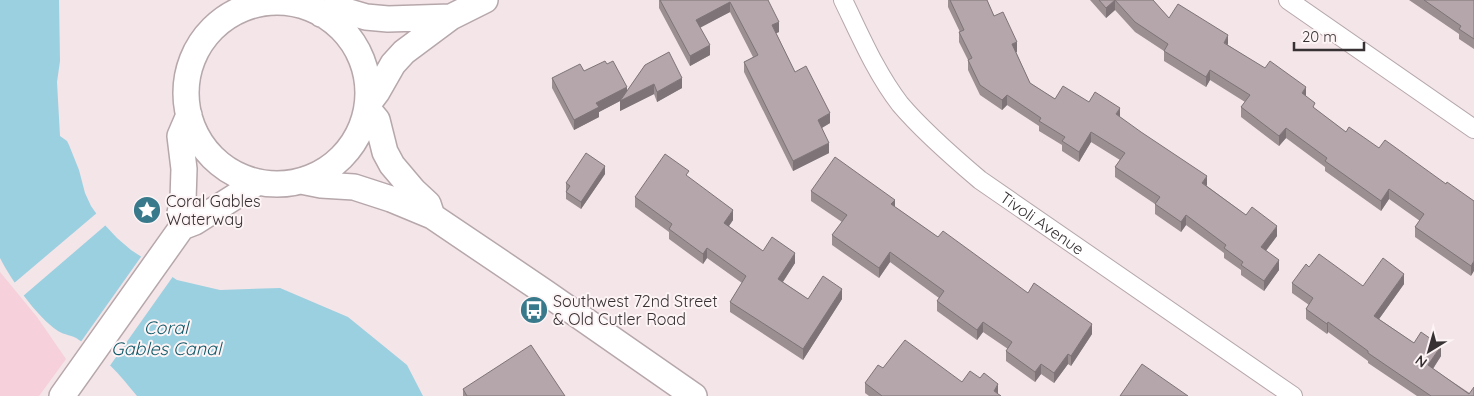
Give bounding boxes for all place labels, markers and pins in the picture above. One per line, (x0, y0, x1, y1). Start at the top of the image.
place label: Coral Gables Waterway (166, 191, 261, 229)
place icon: Coral Gables Waterway (132, 195, 162, 225)
place label: Southwest 72nd Street & Old Cutler Road (553, 291, 718, 329)
bus stop icon: Southwest 72nd Street & Old Cutler Road (519, 295, 549, 325)

